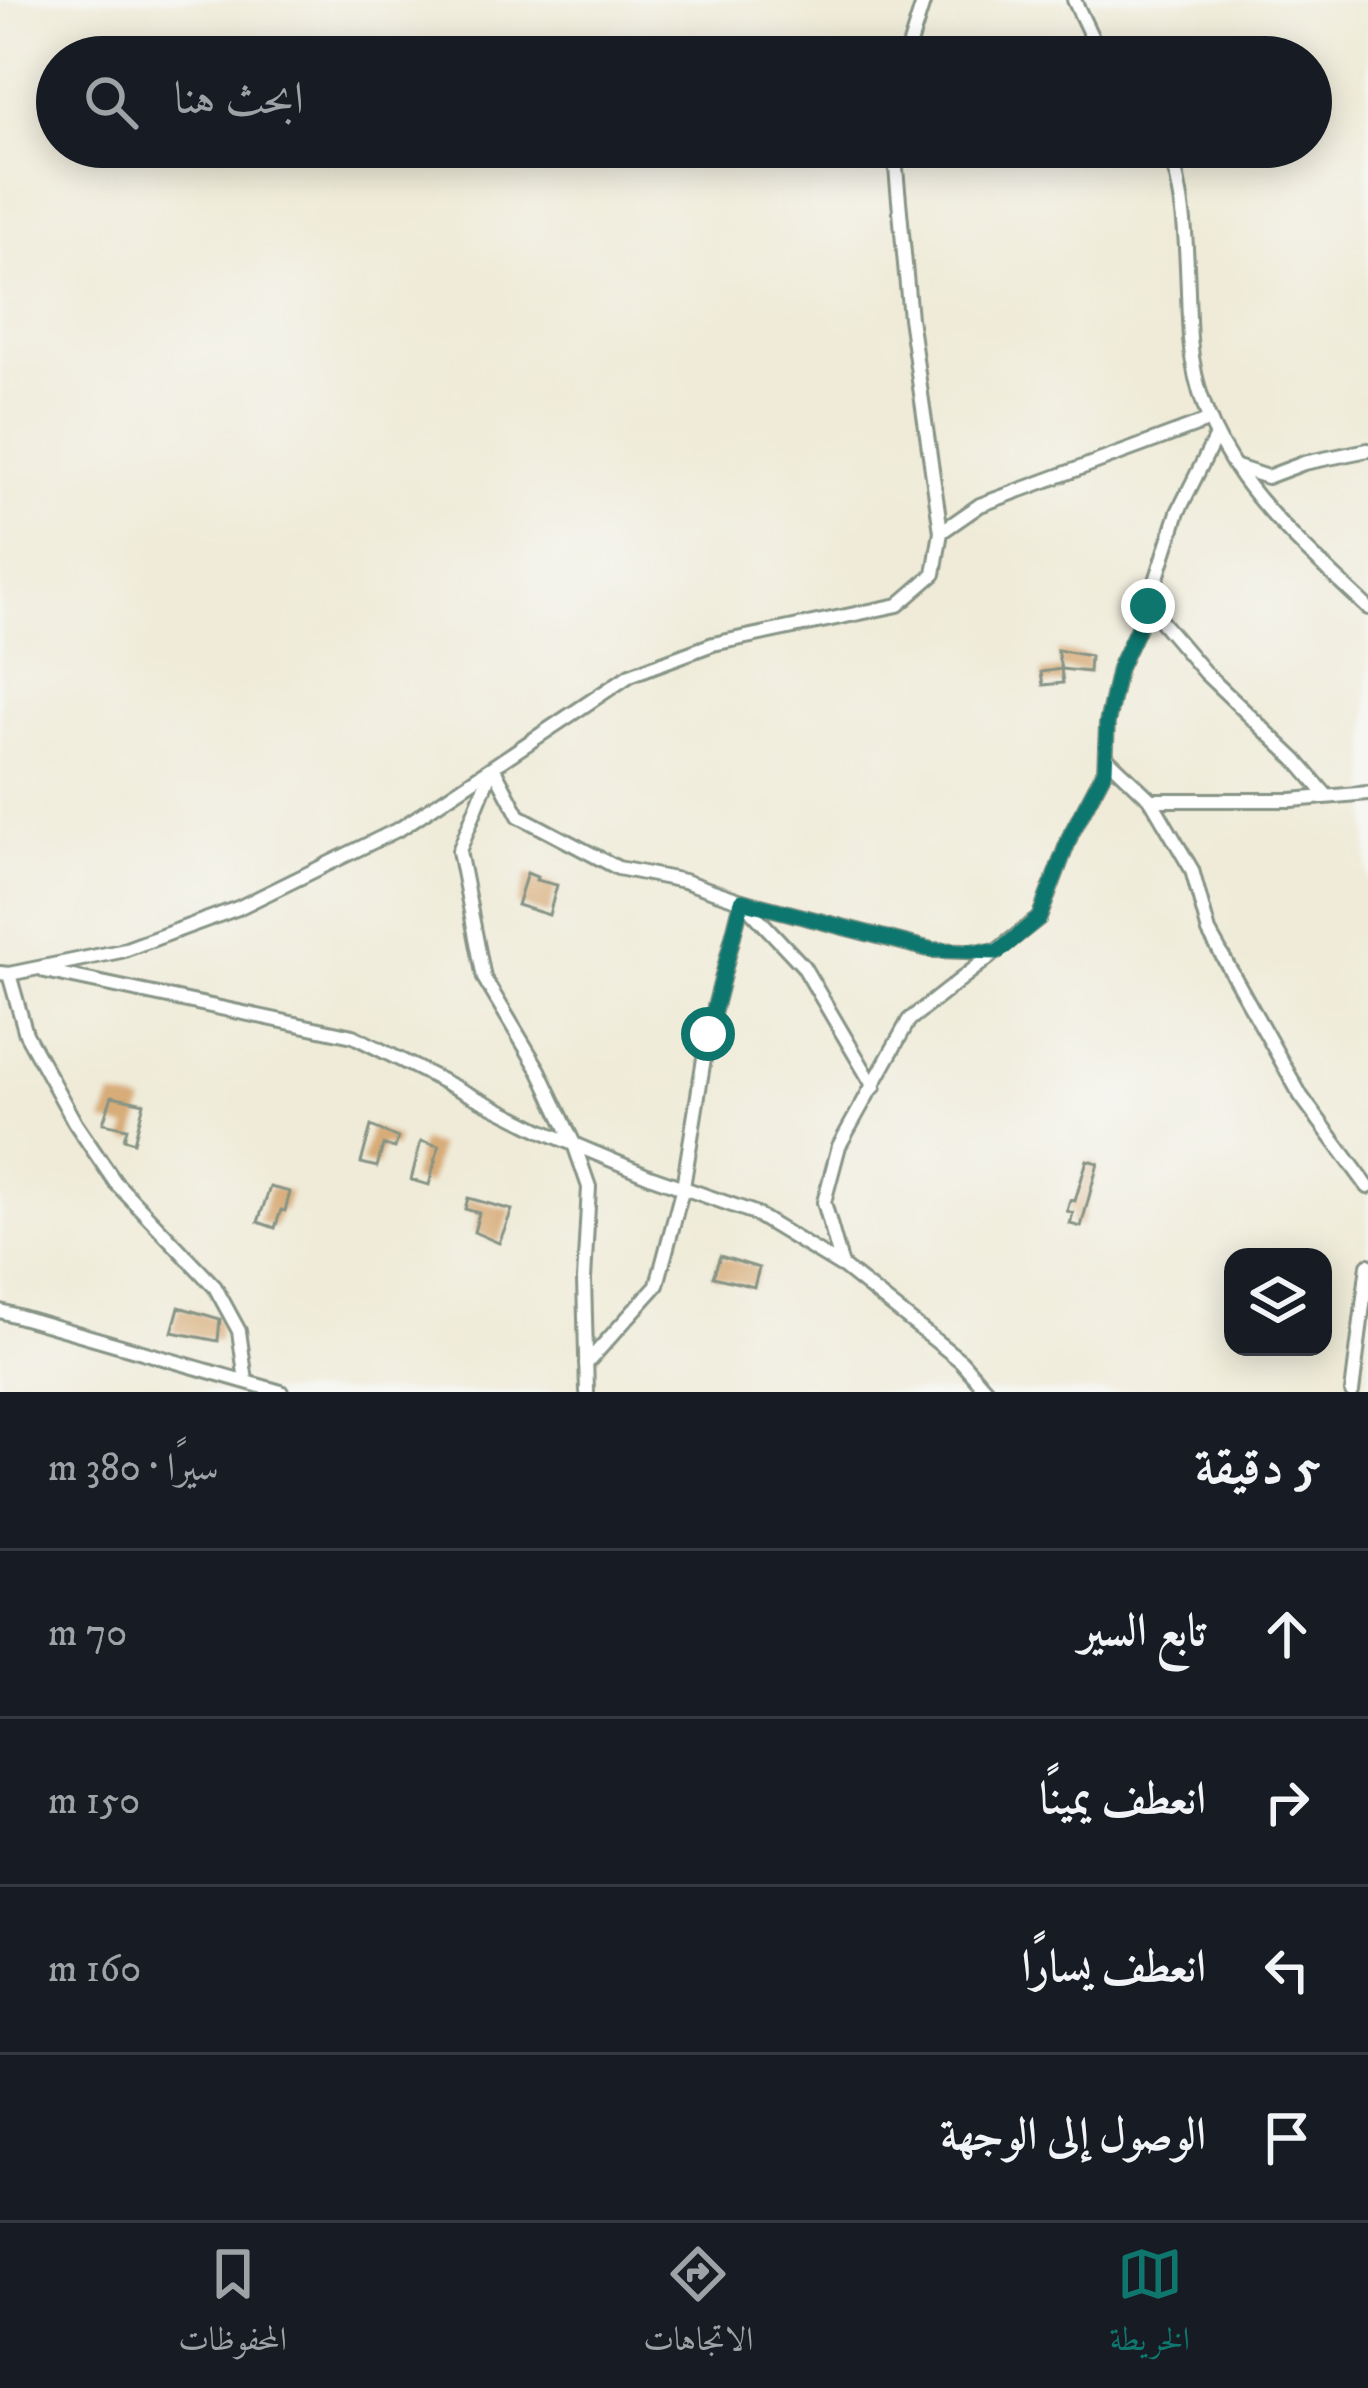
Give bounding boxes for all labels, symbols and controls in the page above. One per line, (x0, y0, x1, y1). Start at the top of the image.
search box (36, 36, 1332, 168)
icon: search (78, 69, 144, 135)
text: ابحث هنا (174, 72, 304, 128)
route end (1121, 579, 1175, 633)
route start (681, 1007, 735, 1061)
map controls (1224, 1248, 1332, 1356)
button: layers (1224, 1248, 1332, 1356)
text: 5 دقيقة (1195, 1436, 1320, 1500)
text: سيرًا · 380 m (48, 1444, 219, 1493)
icon: ahead (1254, 1601, 1320, 1667)
text: تابع السير (1079, 1604, 1206, 1660)
text: 70 m (48, 1609, 127, 1658)
icon: right (1254, 1769, 1320, 1835)
text: انعطف يمينًا (1040, 1772, 1206, 1828)
text: 150 m (48, 1777, 140, 1826)
icon: left (1254, 1937, 1320, 2003)
text: انعطف يسارًا (1022, 1940, 1206, 1996)
text: 160 m (48, 1945, 141, 1994)
icon: arrive (1254, 2105, 1320, 2171)
text: الوصول إلى الوجهة (940, 2108, 1206, 2164)
tab: المحفوظات (178, 2241, 287, 2371)
tab: الاتجاهات (643, 2241, 753, 2371)
tab: الخريطة (1110, 2241, 1190, 2371)

